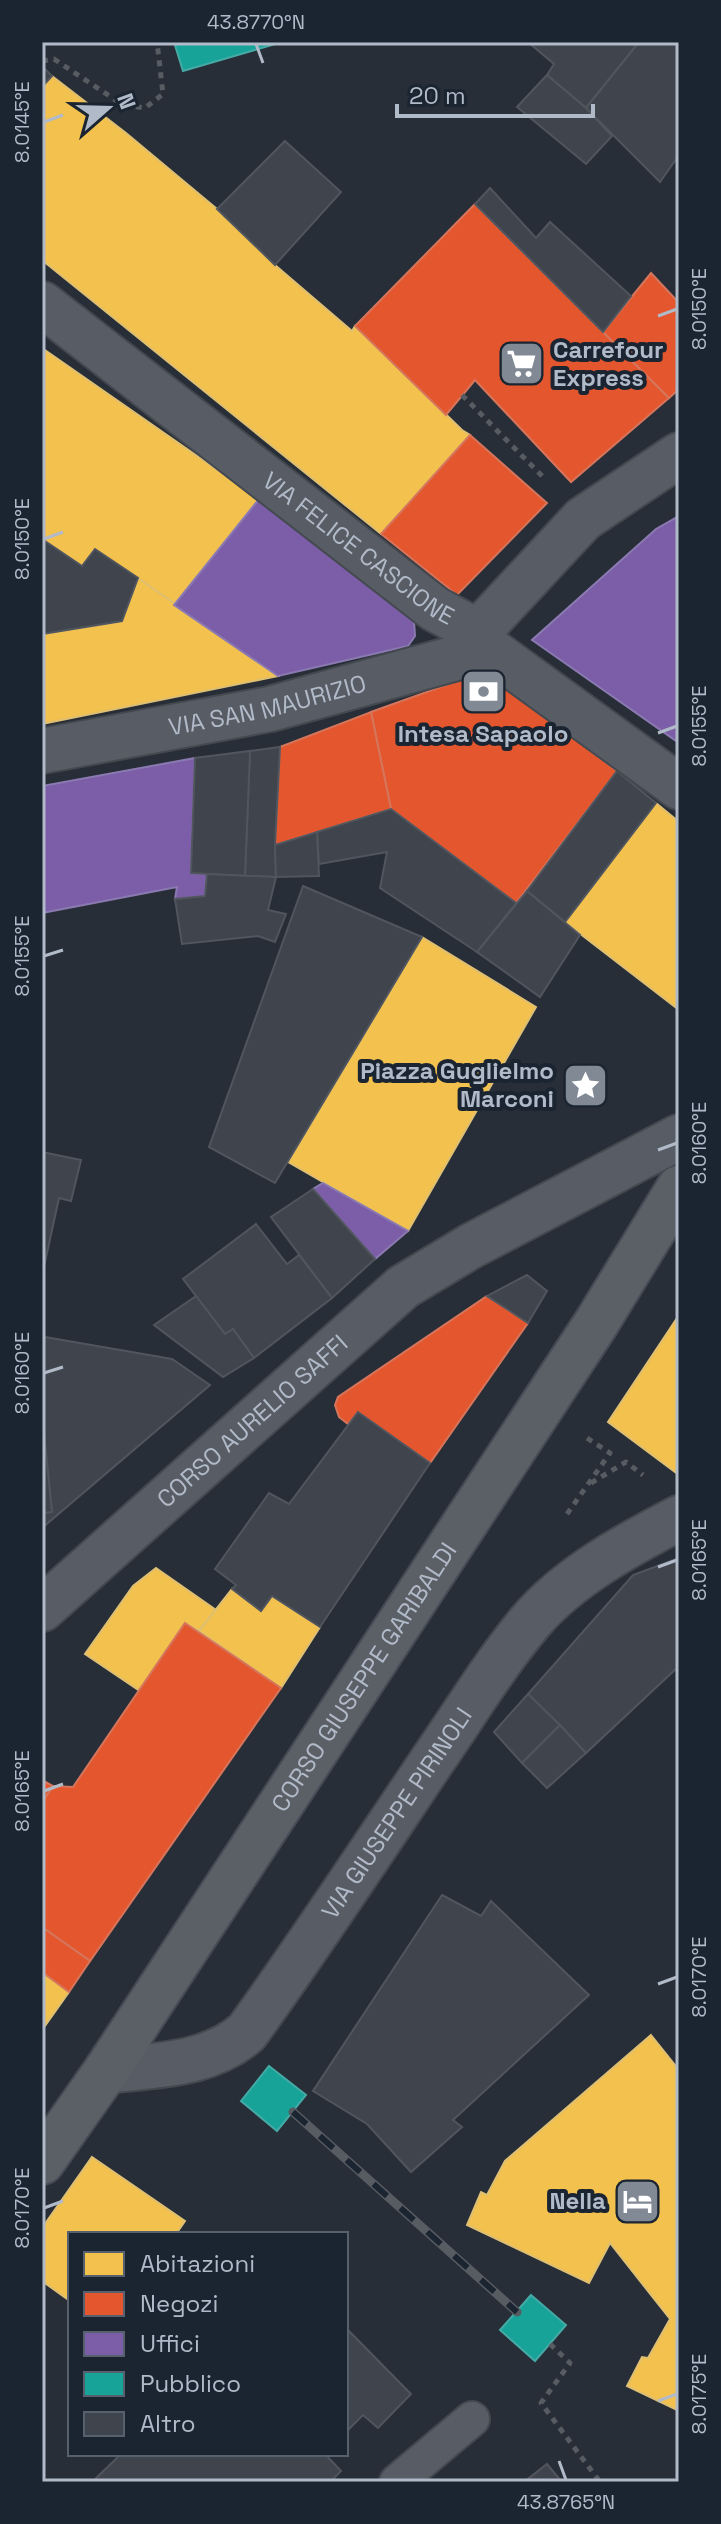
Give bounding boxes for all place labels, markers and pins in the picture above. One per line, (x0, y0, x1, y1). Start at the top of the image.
place label: Carrefour Express (553, 334, 663, 393)
supermarket icon: Carrefour Express (498, 340, 546, 388)
bank icon: Intesa Sapaolo (459, 668, 507, 716)
place label: Intesa Sapaolo (398, 718, 568, 749)
place label: Piazza Guglielmo Marconi (360, 1055, 554, 1114)
place icon: Piazza Guglielmo Marconi (561, 1061, 609, 1109)
hotel icon: Nella (613, 2177, 661, 2225)
place label: Nella (549, 2185, 606, 2216)

